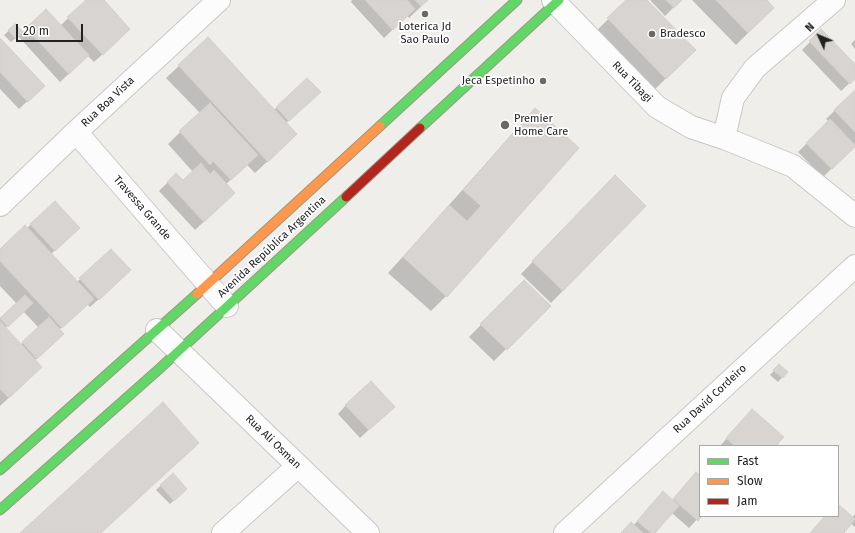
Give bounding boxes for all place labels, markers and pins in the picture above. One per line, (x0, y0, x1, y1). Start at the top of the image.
marker: Loterica Jd Sao Paulo (420, 9, 430, 19)
place label: Loterica Jd Sao Paulo (399, 20, 451, 46)
place label: Bradesco (660, 27, 706, 41)
marker: Bradesco (647, 29, 657, 39)
place label: Jeca Espetinho (462, 74, 535, 88)
marker: Jeca Espetinho (538, 76, 548, 86)
place label: Premier Home Care (514, 112, 568, 138)
marker: Premier Home Care (499, 119, 511, 131)

